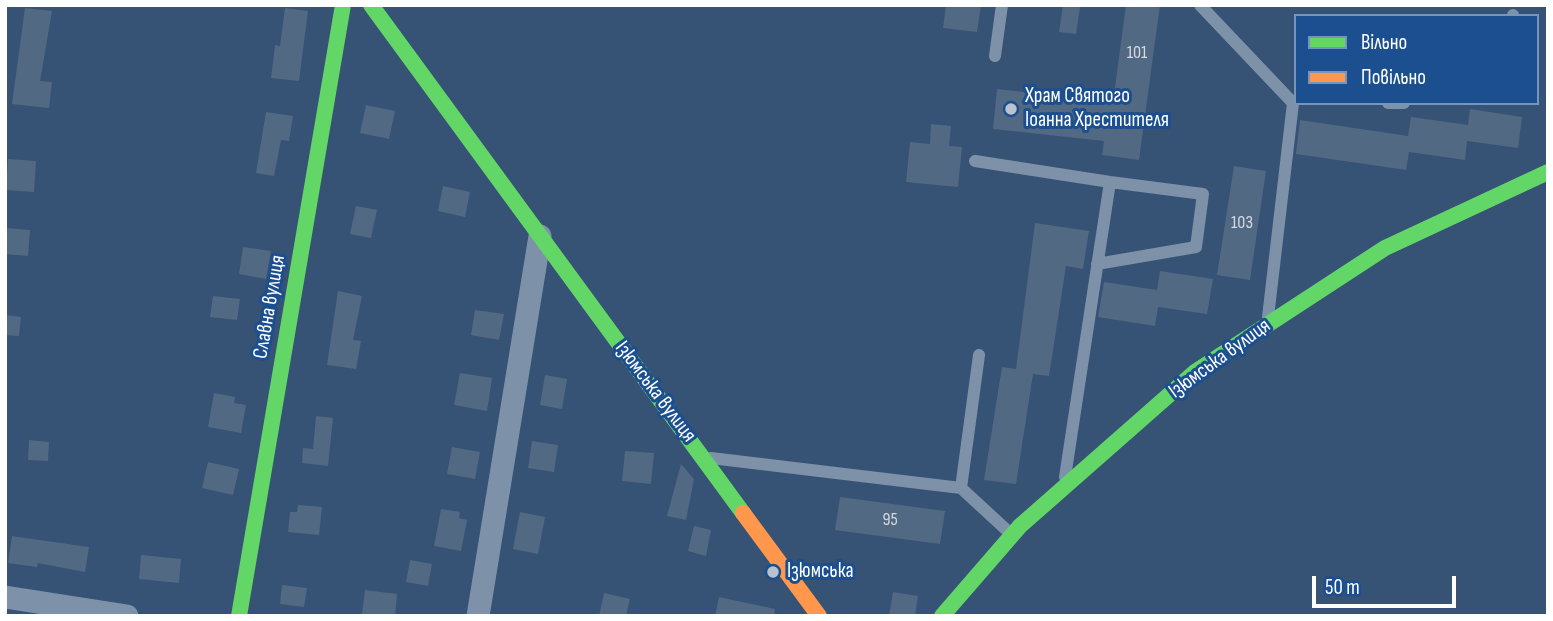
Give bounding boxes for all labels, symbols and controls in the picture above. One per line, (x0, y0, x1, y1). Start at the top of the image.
legend (1294, 14, 1539, 105)
text: Вільно (1361, 30, 1407, 55)
house number: 101 (1127, 42, 1147, 64)
text: Повільно (1361, 65, 1426, 90)
place label: Храм Святого Іоанна Хрестителя (1025, 84, 1169, 134)
marker: Храм Святого Іоанна Хрестителя (1003, 101, 1019, 117)
house number: 103 (1231, 212, 1253, 234)
street label: Славна вулиця (248, 253, 292, 361)
street label: Ізюмська вулиця (1164, 314, 1276, 404)
street label: Ізюмська вулиця (609, 337, 701, 447)
house number: 95 (882, 509, 898, 531)
place label: Ізюмська (787, 559, 854, 585)
scale bar (1315, 562, 1458, 606)
marker: Ізюмська (765, 564, 781, 580)
text: 50 m (1325, 575, 1360, 600)

